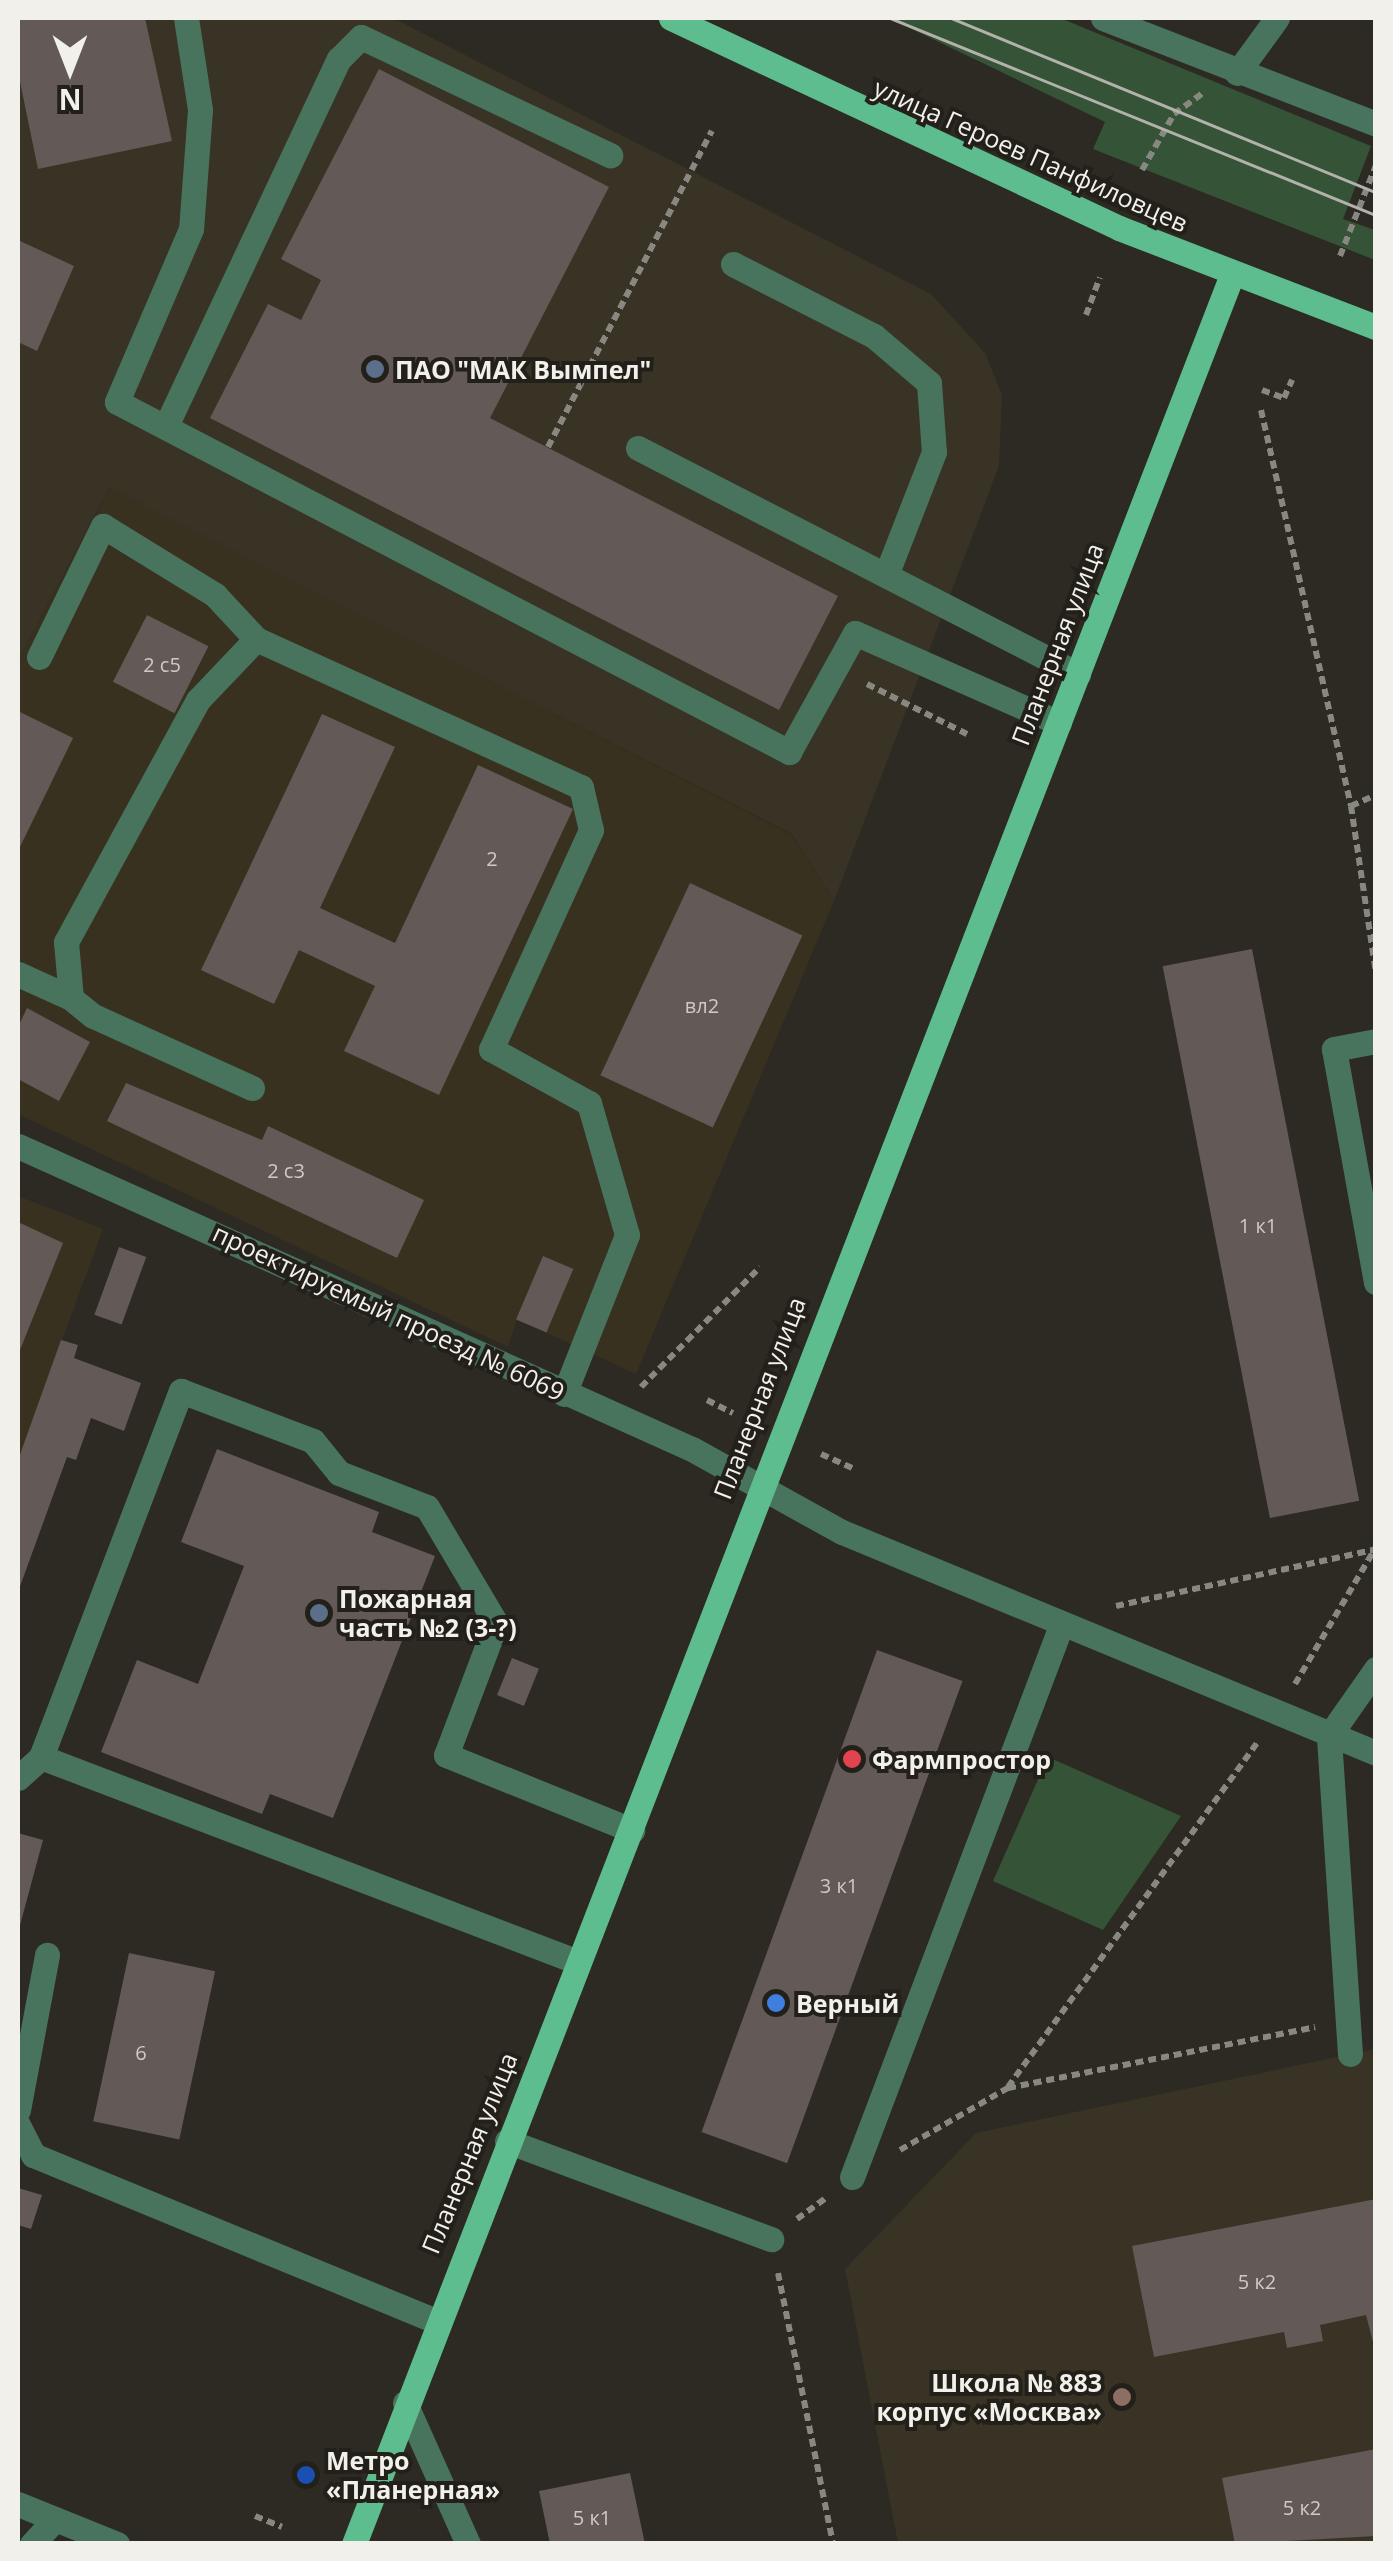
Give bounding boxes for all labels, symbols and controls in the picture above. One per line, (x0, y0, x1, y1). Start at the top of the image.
north arrow (20, 20, 120, 120)
street label: улица Героев Панфиловцев (869, 72, 1193, 238)
text: N (59, 81, 81, 119)
place label: ПАО "МАК Вымпел" (395, 354, 651, 384)
marker: ПАО "МАК Вымпел" (364, 358, 386, 380)
street label: Планерная улица (1005, 539, 1109, 749)
house number: 2 с5 (143, 652, 181, 676)
house number: 2 (486, 846, 498, 870)
house number: вл2 (685, 993, 719, 1017)
house number: 2 с3 (267, 1158, 305, 1182)
house number: 1 к1 (1239, 1213, 1277, 1237)
street label: проектируемый проезд № 6069 (209, 1217, 569, 1407)
street label: Планерная улица (707, 1293, 811, 1503)
place label: Пожарная часть №2 (3-?) (339, 1584, 517, 1643)
marker: Пожарная часть №2 (3-?) (308, 1602, 330, 1624)
place label: Фармпростор (872, 1744, 1051, 1774)
marker: Фармпростор (841, 1748, 863, 1770)
house number: 3 к1 (820, 1873, 858, 1897)
place label: Верный (796, 1988, 899, 2018)
marker: Верный (765, 1992, 787, 2014)
house number: 6 (135, 2040, 147, 2064)
street label: Планерная улица (415, 2048, 523, 2258)
house number: 5 к2 (1238, 2269, 1276, 2293)
place label: Школа № 883 корпус «Москва» (876, 2368, 1102, 2427)
marker: Школа № 883 корпус «Москва» (1111, 2386, 1133, 2408)
place label: Метро «Планерная» (326, 2446, 500, 2505)
marker: Метро «Планерная» (295, 2464, 317, 2486)
house number: 5 к2 (1283, 2495, 1321, 2519)
house number: 5 к1 (573, 2505, 611, 2529)

